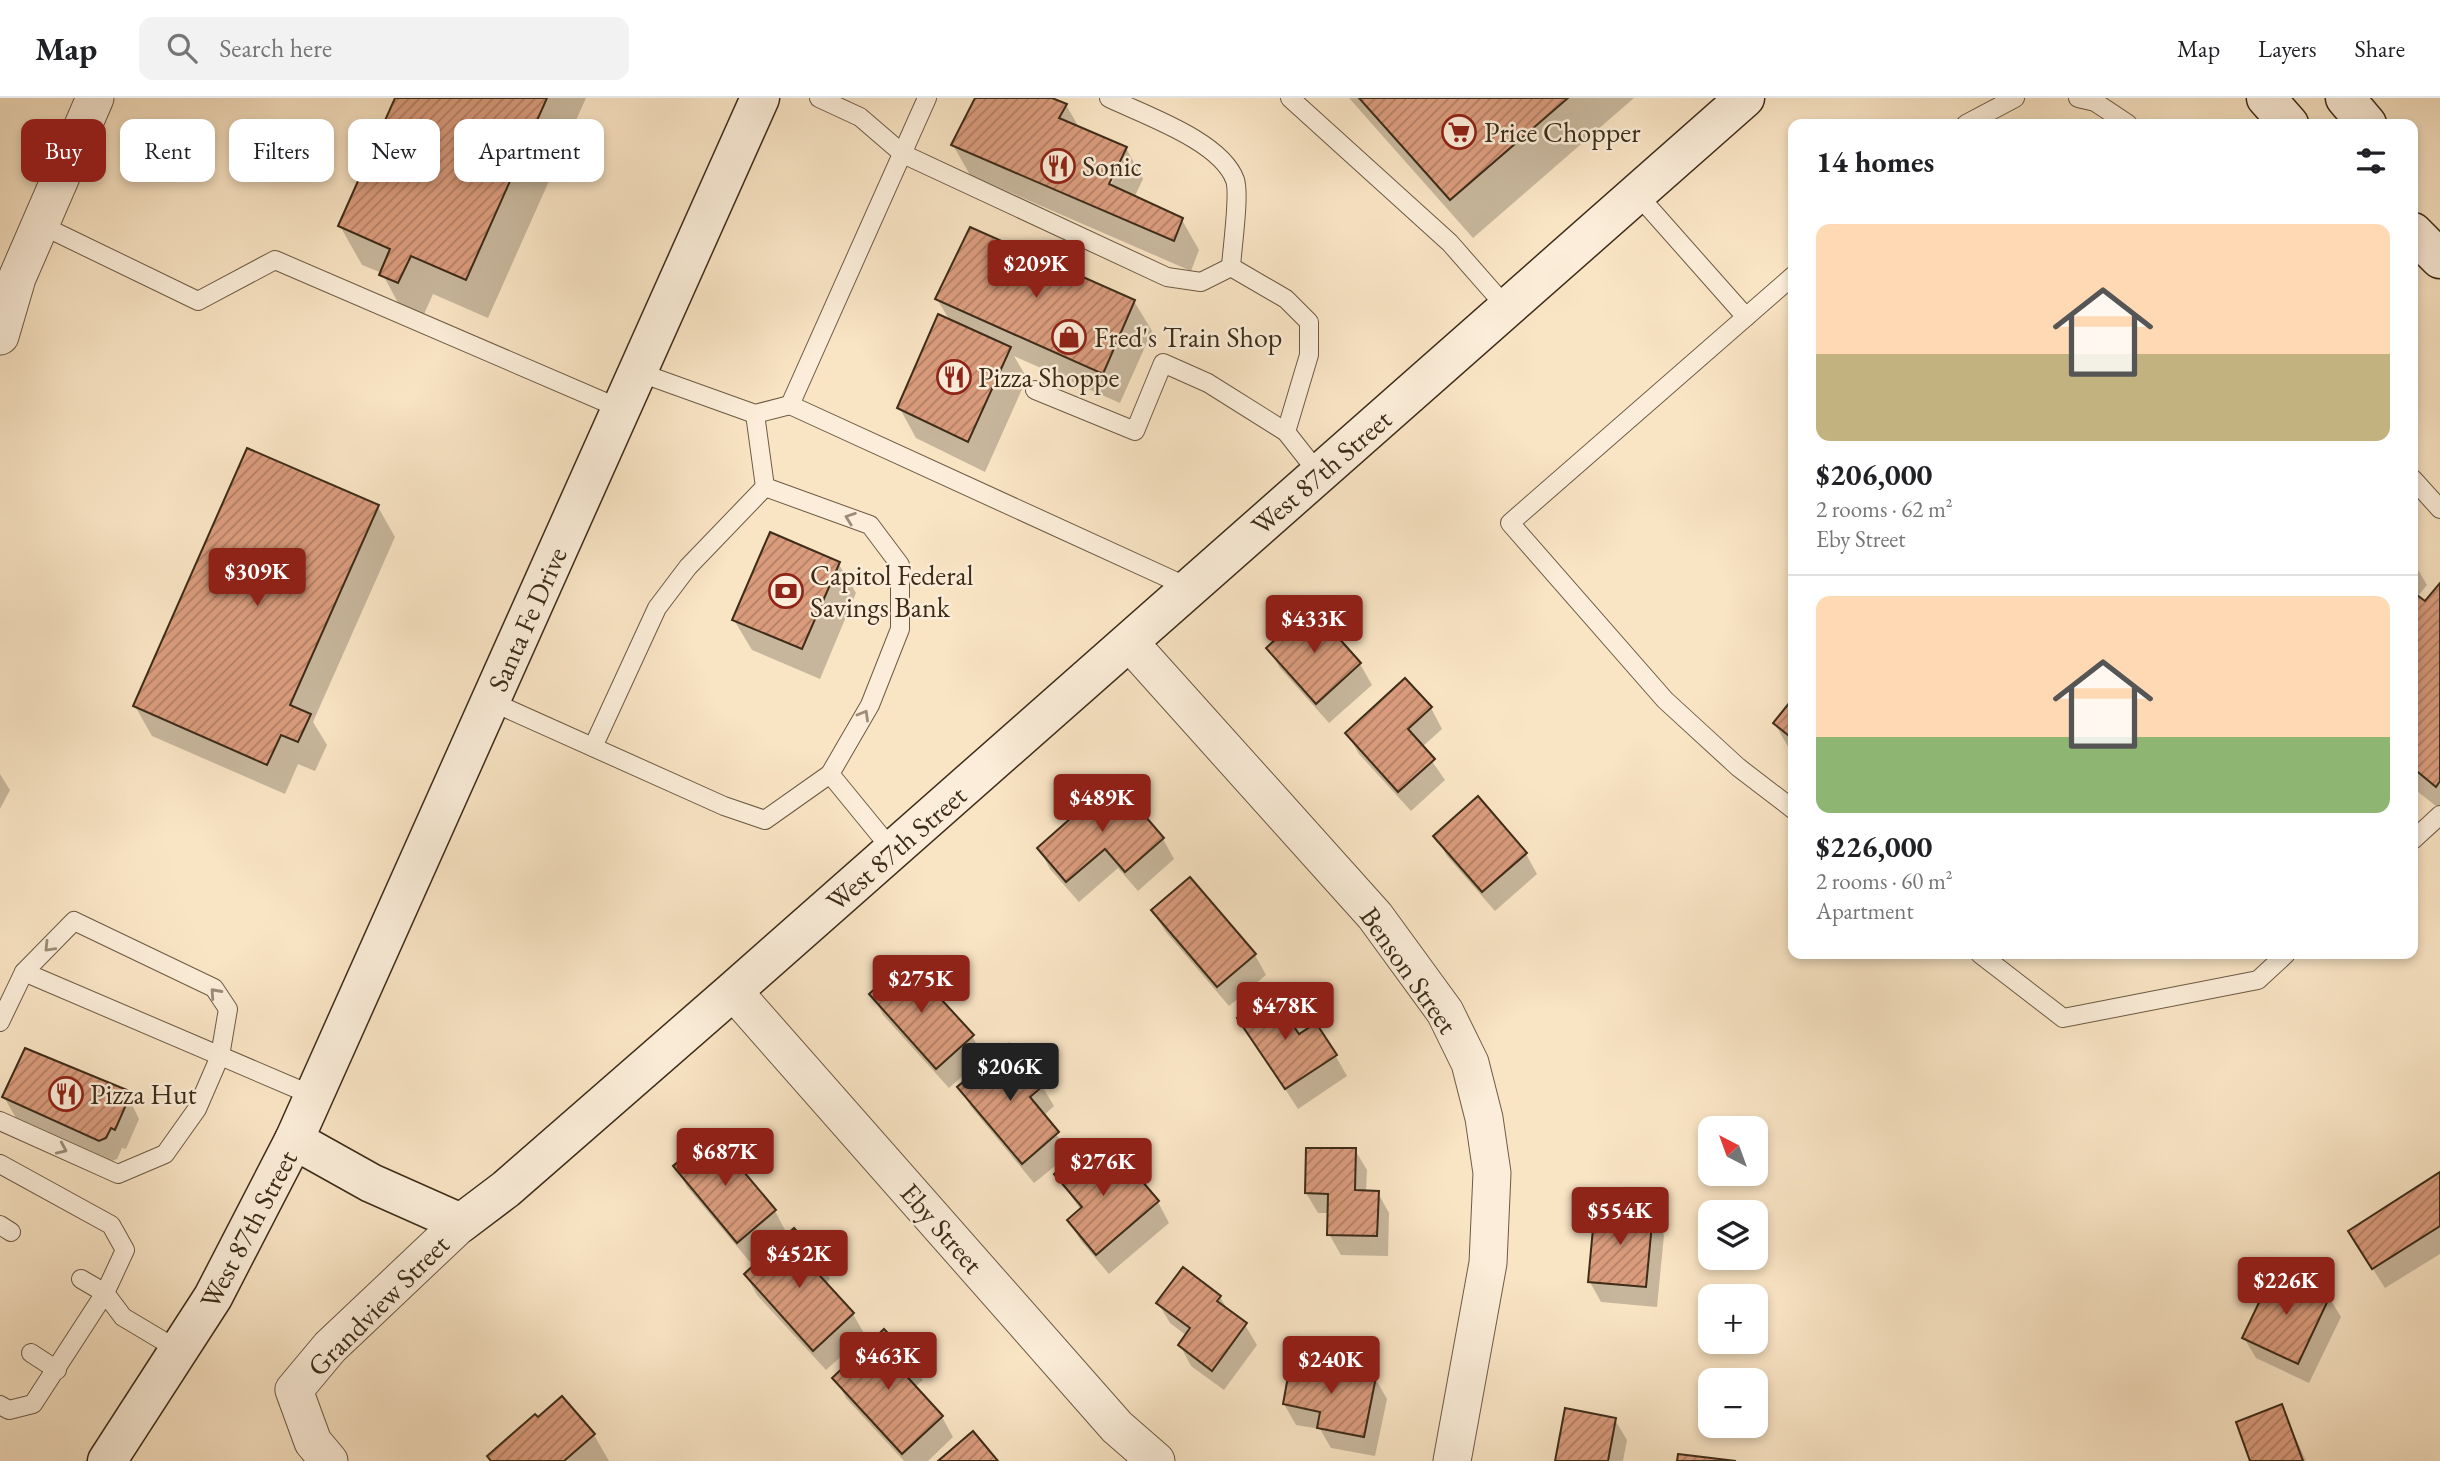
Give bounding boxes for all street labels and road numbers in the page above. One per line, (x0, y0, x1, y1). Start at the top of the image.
street label: West 87th Street (1243, 401, 1399, 543)
street label: Santa Fe Drive (479, 541, 575, 697)
street label: West 87th Street (818, 777, 974, 919)
street label: Benson Street (1352, 899, 1466, 1041)
street label: West 87th Street (191, 1143, 305, 1314)
street label: Eby Street (893, 1175, 991, 1281)
street label: Grandview Street (299, 1226, 457, 1384)

